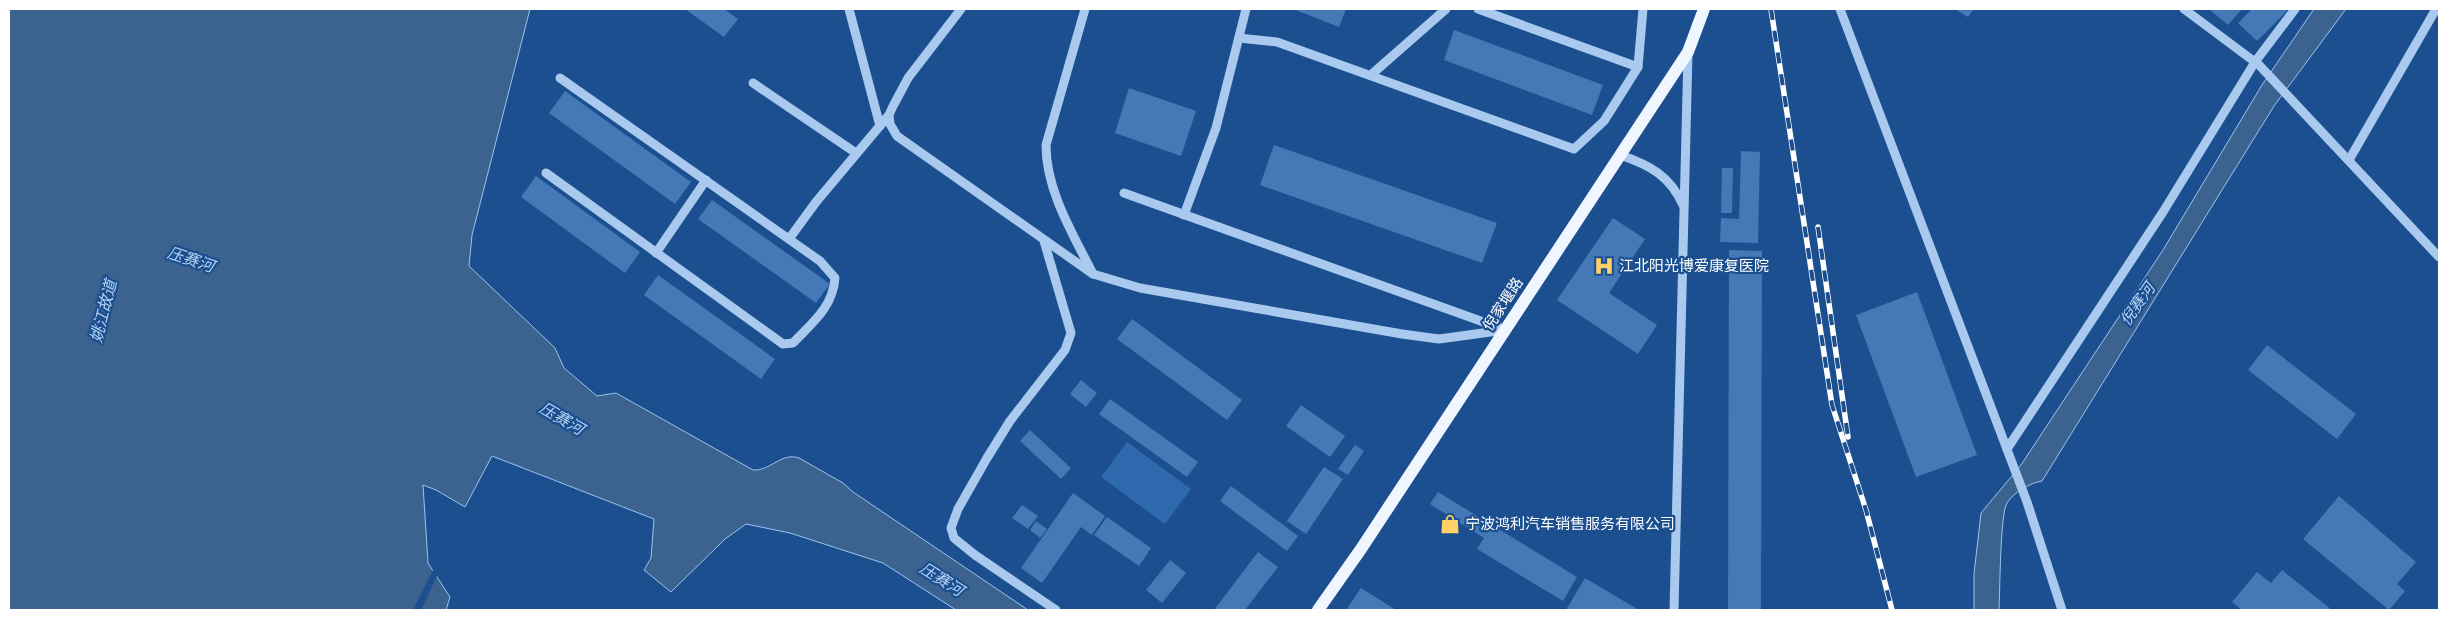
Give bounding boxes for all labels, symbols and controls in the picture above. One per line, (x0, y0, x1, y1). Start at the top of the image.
water label: 压赛河 (165, 242, 220, 276)
hospital icon: 江北阳光博爱康复医院 (1593, 255, 1615, 277)
place label: 江北阳光博爱康复医院 (1619, 256, 1769, 274)
street label: 倪家堰路 (1478, 273, 1526, 334)
water label: 姚江故道 (86, 276, 120, 344)
water label: 倪赛河 (2115, 276, 2160, 329)
water label: 压赛河 (537, 397, 590, 439)
shop icon: 宁波鸿利汽车销售服务有限公司 (1439, 513, 1461, 535)
place label: 宁波鸿利汽车销售服务有限公司 (1465, 514, 1675, 532)
water label: 压赛河 (917, 558, 970, 601)

